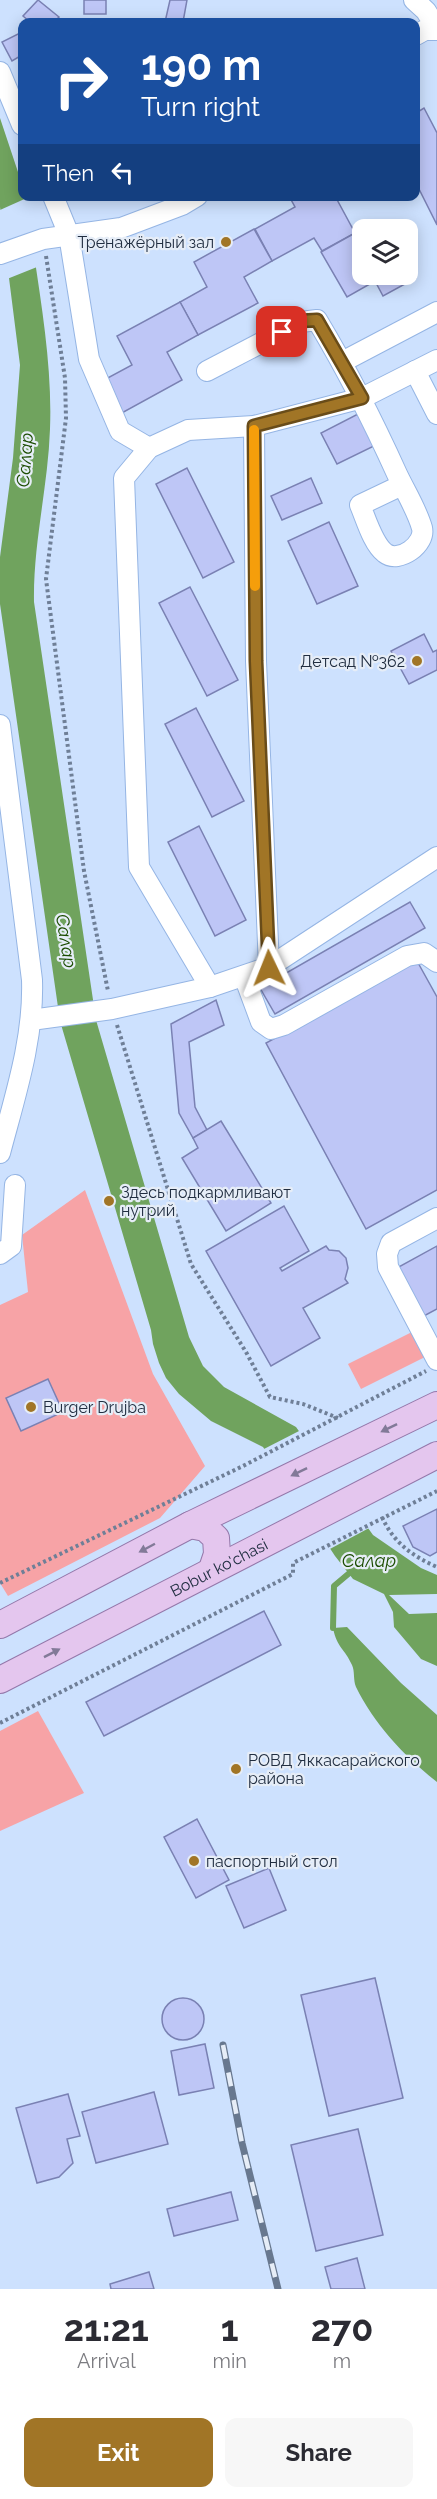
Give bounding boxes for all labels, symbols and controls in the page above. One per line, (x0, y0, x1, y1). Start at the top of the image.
text: 190 m (141, 41, 261, 90)
icon: right (42, 42, 120, 120)
text: Turn right (141, 91, 260, 122)
icon: left (106, 156, 139, 189)
text: Then (42, 160, 94, 186)
map controls (352, 219, 418, 285)
button: layers (352, 219, 418, 285)
place label: Тренажёрный зал (78, 233, 214, 252)
marker: Тренажёрный зал (219, 235, 233, 249)
pin (256, 306, 307, 357)
icon: arrive (265, 315, 298, 348)
water label: Салар (12, 432, 37, 488)
place label: Детсад №362 (300, 652, 405, 671)
marker: Детсад №362 (410, 654, 424, 668)
water label: Салар (52, 912, 81, 970)
position arrow (237, 936, 301, 1000)
place label: Здесь подкармливают нутрий (121, 1183, 291, 1220)
marker: Здесь подкармливают нутрий (102, 1194, 116, 1208)
place label: Burger Drujba (43, 1398, 146, 1417)
marker: Burger Drujba (24, 1400, 38, 1414)
one-way arrow (381, 1424, 398, 1433)
one-way arrow (290, 1468, 307, 1477)
street label: Bobur ko'chasi (167, 1535, 271, 1601)
one-way arrow (139, 1543, 156, 1553)
water label: Салар (342, 1550, 396, 1571)
one-way arrow (43, 1648, 60, 1657)
place label: РОВД Яккасарайского района (248, 1751, 420, 1788)
marker: РОВД Яккасарайского района (229, 1762, 243, 1776)
place label: паспортный стол (206, 1852, 338, 1871)
marker: паспортный стол (187, 1854, 201, 1868)
text: 21:21 (64, 2307, 149, 2349)
text: 1 (221, 2307, 239, 2349)
text: 270 (311, 2307, 373, 2349)
text: Arrival (77, 2349, 136, 2373)
text: min (213, 2349, 247, 2373)
text: m (333, 2349, 351, 2373)
button: Exit (24, 2418, 213, 2487)
button: Share (225, 2418, 413, 2487)

